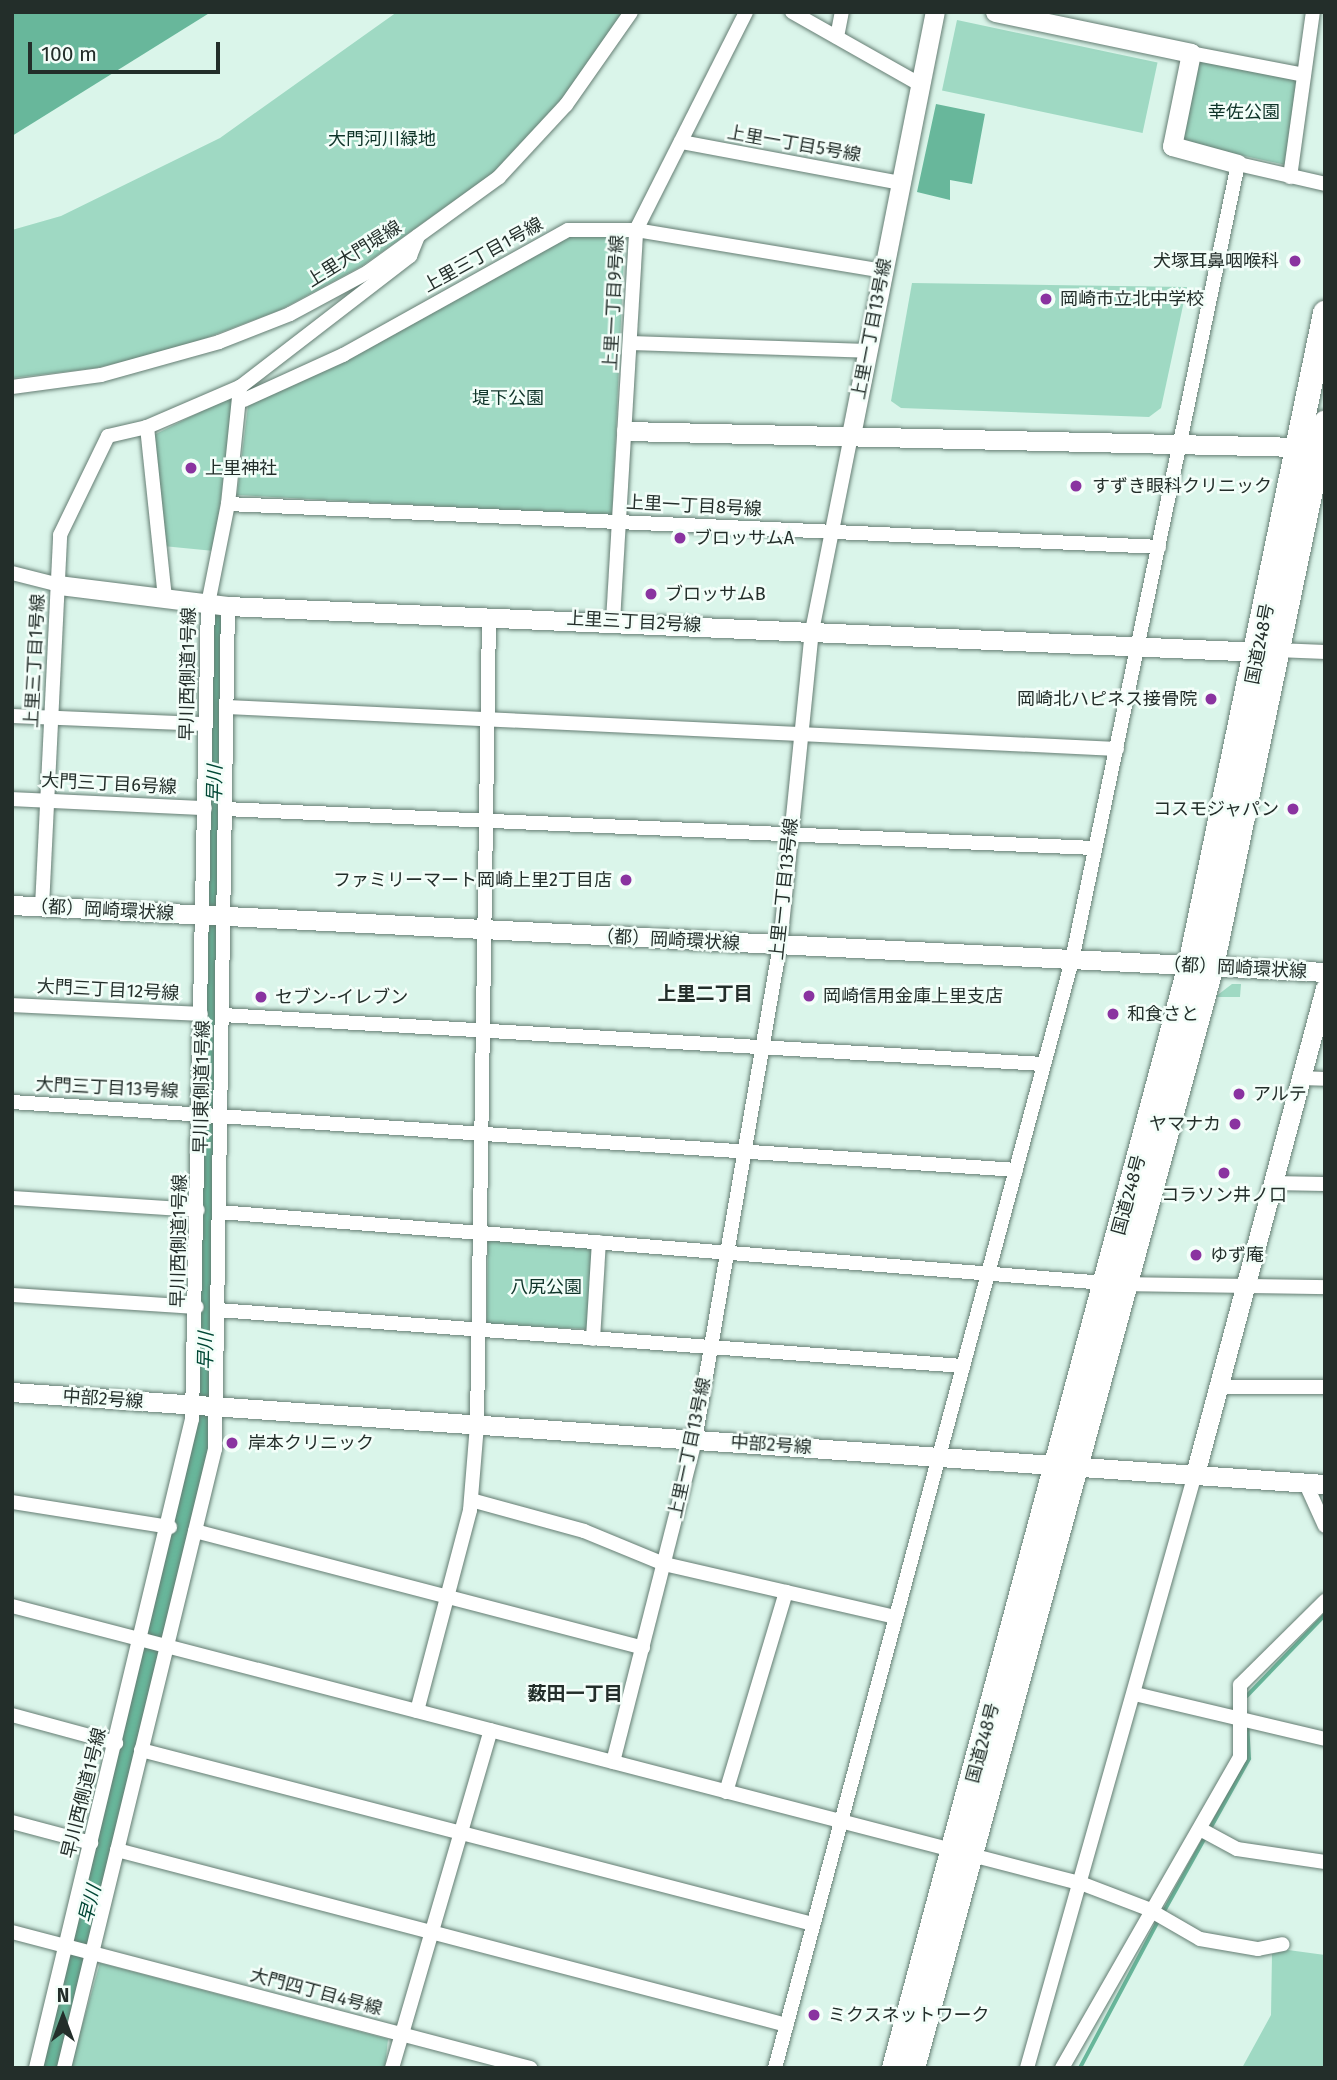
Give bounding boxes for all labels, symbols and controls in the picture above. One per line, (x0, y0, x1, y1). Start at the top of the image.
scale bar (32, 28, 224, 72)
text: 100 m (41, 41, 97, 67)
park label: 幸佐公園 (1208, 101, 1280, 123)
street label: 上里一丁目5号線 (726, 122, 862, 166)
park label: 大門河川緑地 (328, 128, 436, 150)
street label: 上里三丁目1号線 (419, 213, 547, 297)
street label: 上里大門堤線 (302, 216, 406, 292)
street label: 上里一丁目9号線 (600, 235, 628, 371)
place label: 犬塚耳鼻咽喉科 (1153, 250, 1279, 272)
marker: 犬塚耳鼻咽喉科 (1285, 251, 1305, 271)
street label: 上里一丁目13号線 (848, 257, 896, 401)
place label: 岡崎市立北中学校 (1060, 288, 1204, 310)
marker: 岡崎市立北中学校 (1038, 291, 1054, 307)
park label: 堤下公園 (472, 387, 544, 409)
place label: 上里神社 (205, 457, 277, 479)
marker: 上里神社 (183, 460, 199, 476)
place label: すずき眼科クリニック (1092, 475, 1272, 497)
marker: すずき眼科クリニック (1066, 476, 1086, 496)
street label: 上里一丁目8号線 (626, 492, 762, 520)
place label: ブロッサムA (694, 527, 794, 549)
marker: ブロッサムA (672, 530, 688, 546)
place label: ブロッサムB (665, 583, 766, 605)
marker: ブロッサムB (643, 586, 659, 602)
street label: 上里三丁目1号線 (21, 594, 49, 728)
street label: 国道248号 (1242, 602, 1278, 686)
street label: 早川西側道1号線 (176, 607, 200, 741)
street label: 上里三丁目2号線 (566, 608, 702, 636)
place label: 岡崎北ハピネス接骨院 (1017, 688, 1197, 710)
marker: 岡崎北ハピネス接骨院 (1203, 691, 1219, 707)
water label: 早川 (203, 765, 227, 803)
street label: 大門三丁目6号線 (41, 770, 177, 798)
place label: コスモジャパン (1153, 798, 1279, 820)
marker: コスモジャパン (1285, 801, 1301, 817)
street label: 上里一丁目13号線 (766, 817, 802, 961)
place label: ファミリーマート岡崎上里2丁目店 (333, 869, 612, 891)
marker: ファミリーマート岡崎上里2丁目店 (618, 872, 634, 888)
street label: （都）岡崎環状線 (30, 895, 174, 925)
street label: （都）岡崎環状線 (596, 925, 740, 955)
street label: （都）岡崎環状線 (1163, 953, 1307, 983)
street label: 大門三丁目12号線 (36, 975, 180, 1005)
district label: 上里二丁目 (658, 983, 752, 1005)
place label: 岡崎信用金庫上里支店 (823, 985, 1003, 1007)
place label: セブン-イレブン (275, 986, 408, 1008)
marker: 岡崎信用金庫上里支店 (801, 988, 817, 1004)
marker: セブン-イレブン (253, 989, 269, 1005)
place label: 和食さと (1127, 1003, 1199, 1025)
marker: 和食さと (1105, 1006, 1121, 1022)
street label: 早川東側道1号線 (190, 1020, 214, 1154)
street label: 大門三丁目13号線 (35, 1073, 179, 1103)
place label: アルテ (1253, 1083, 1307, 1105)
marker: アルテ (1231, 1086, 1247, 1102)
place label: ヤマナカ (1149, 1113, 1221, 1135)
marker: ヤマナカ (1227, 1116, 1243, 1132)
street label: 国道248号 (1108, 1153, 1150, 1237)
marker: コラソン井ノ口 (1216, 1165, 1232, 1181)
street label: 早川西側道1号線 (167, 1174, 191, 1308)
place label: コラソン井ノ口 (1161, 1184, 1287, 1206)
place label: ゆず庵 (1210, 1244, 1264, 1266)
marker: ゆず庵 (1188, 1247, 1204, 1263)
park label: 八尻公園 (510, 1276, 582, 1298)
water label: 早川 (194, 1332, 218, 1370)
street label: 上里一丁目13号線 (665, 1376, 715, 1520)
street label: 中部2号線 (62, 1385, 144, 1413)
street label: 中部2号線 (730, 1431, 812, 1459)
place label: 岸本クリニック (248, 1432, 374, 1454)
marker: 岸本クリニック (222, 1433, 242, 1453)
district label: 薮田一丁目 (528, 1683, 622, 1705)
street label: 国道248号 (962, 1701, 1004, 1785)
street label: 早川西側道1号線 (57, 1725, 111, 1861)
water label: 早川 (74, 1883, 106, 1925)
street label: 大門四丁目4号線 (248, 1964, 384, 2020)
north arrow (28, 1982, 98, 2052)
text: N (57, 1984, 69, 2007)
place label: ミクスネットワーク (828, 2004, 990, 2026)
marker: ミクスネットワーク (806, 2007, 822, 2023)

